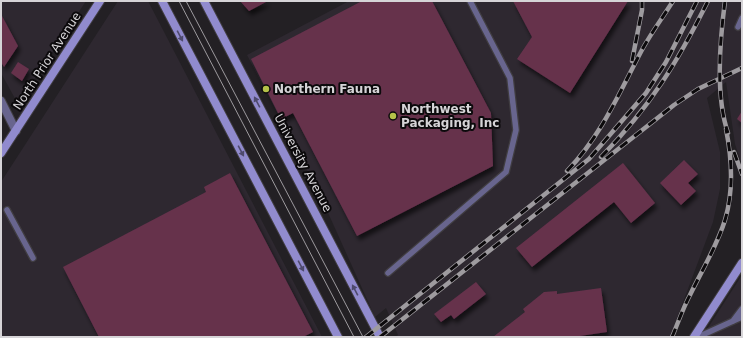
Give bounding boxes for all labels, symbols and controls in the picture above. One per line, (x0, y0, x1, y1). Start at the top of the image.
street label: North Prior Avenue (10, 10, 84, 112)
one-way arrow (177, 30, 184, 41)
place label: Northern Fauna (274, 82, 380, 96)
marker: Northern Fauna (261, 84, 271, 94)
one-way arrow (254, 96, 260, 108)
place label: Northwest Packaging, Inc (401, 102, 499, 130)
marker: Northwest Packaging, Inc (388, 111, 398, 121)
street label: University Avenue (271, 112, 335, 214)
one-way arrow (237, 145, 244, 157)
one-way arrow (298, 260, 304, 272)
one-way arrow (352, 284, 359, 296)

